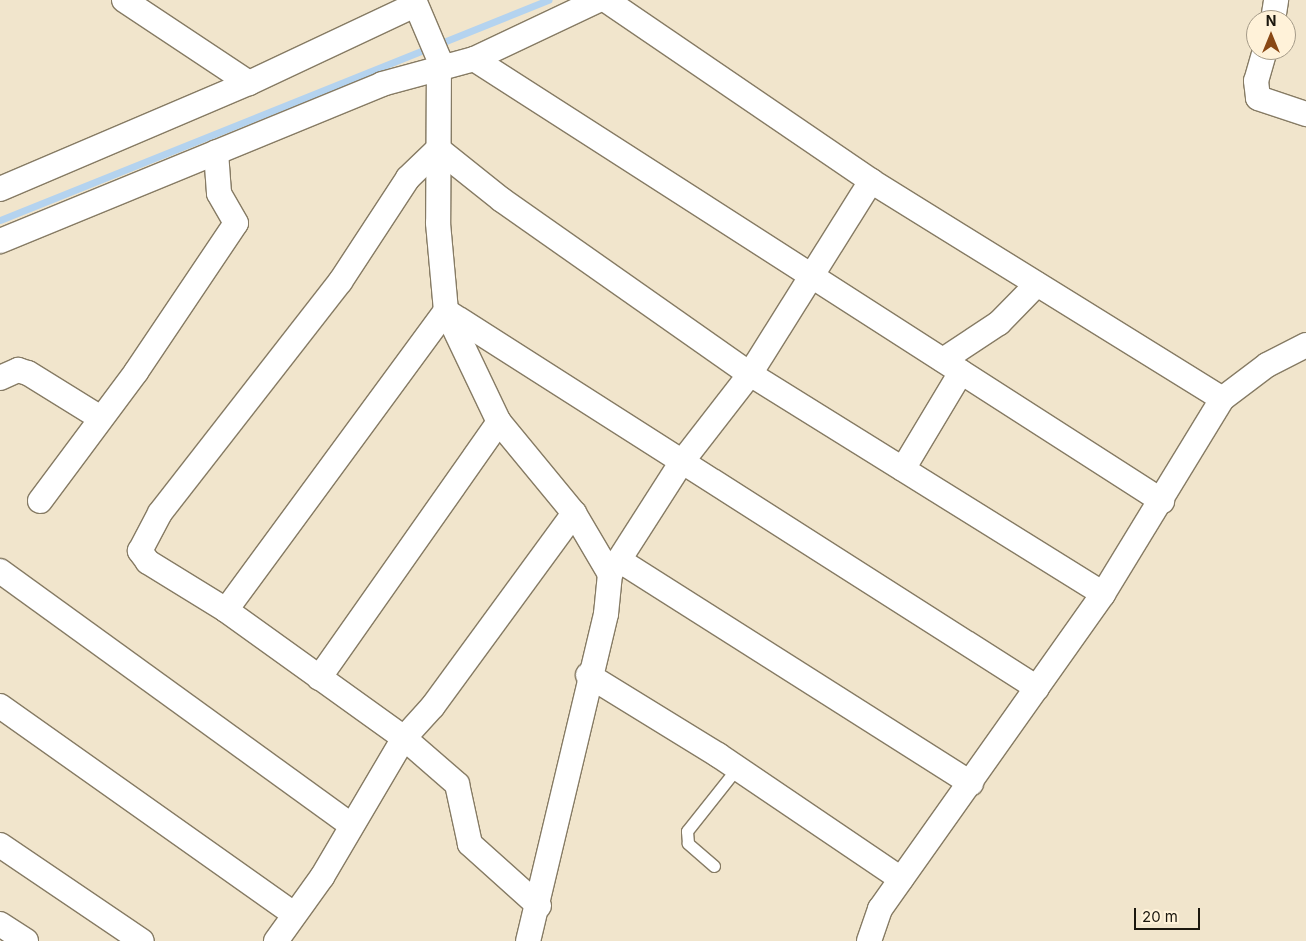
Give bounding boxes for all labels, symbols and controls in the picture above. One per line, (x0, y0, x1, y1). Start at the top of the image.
north arrow (1246, 10, 1296, 60)
text: N (1266, 12, 1276, 29)
scale bar (1136, 898, 1202, 930)
text: 20 m (1142, 907, 1178, 926)

